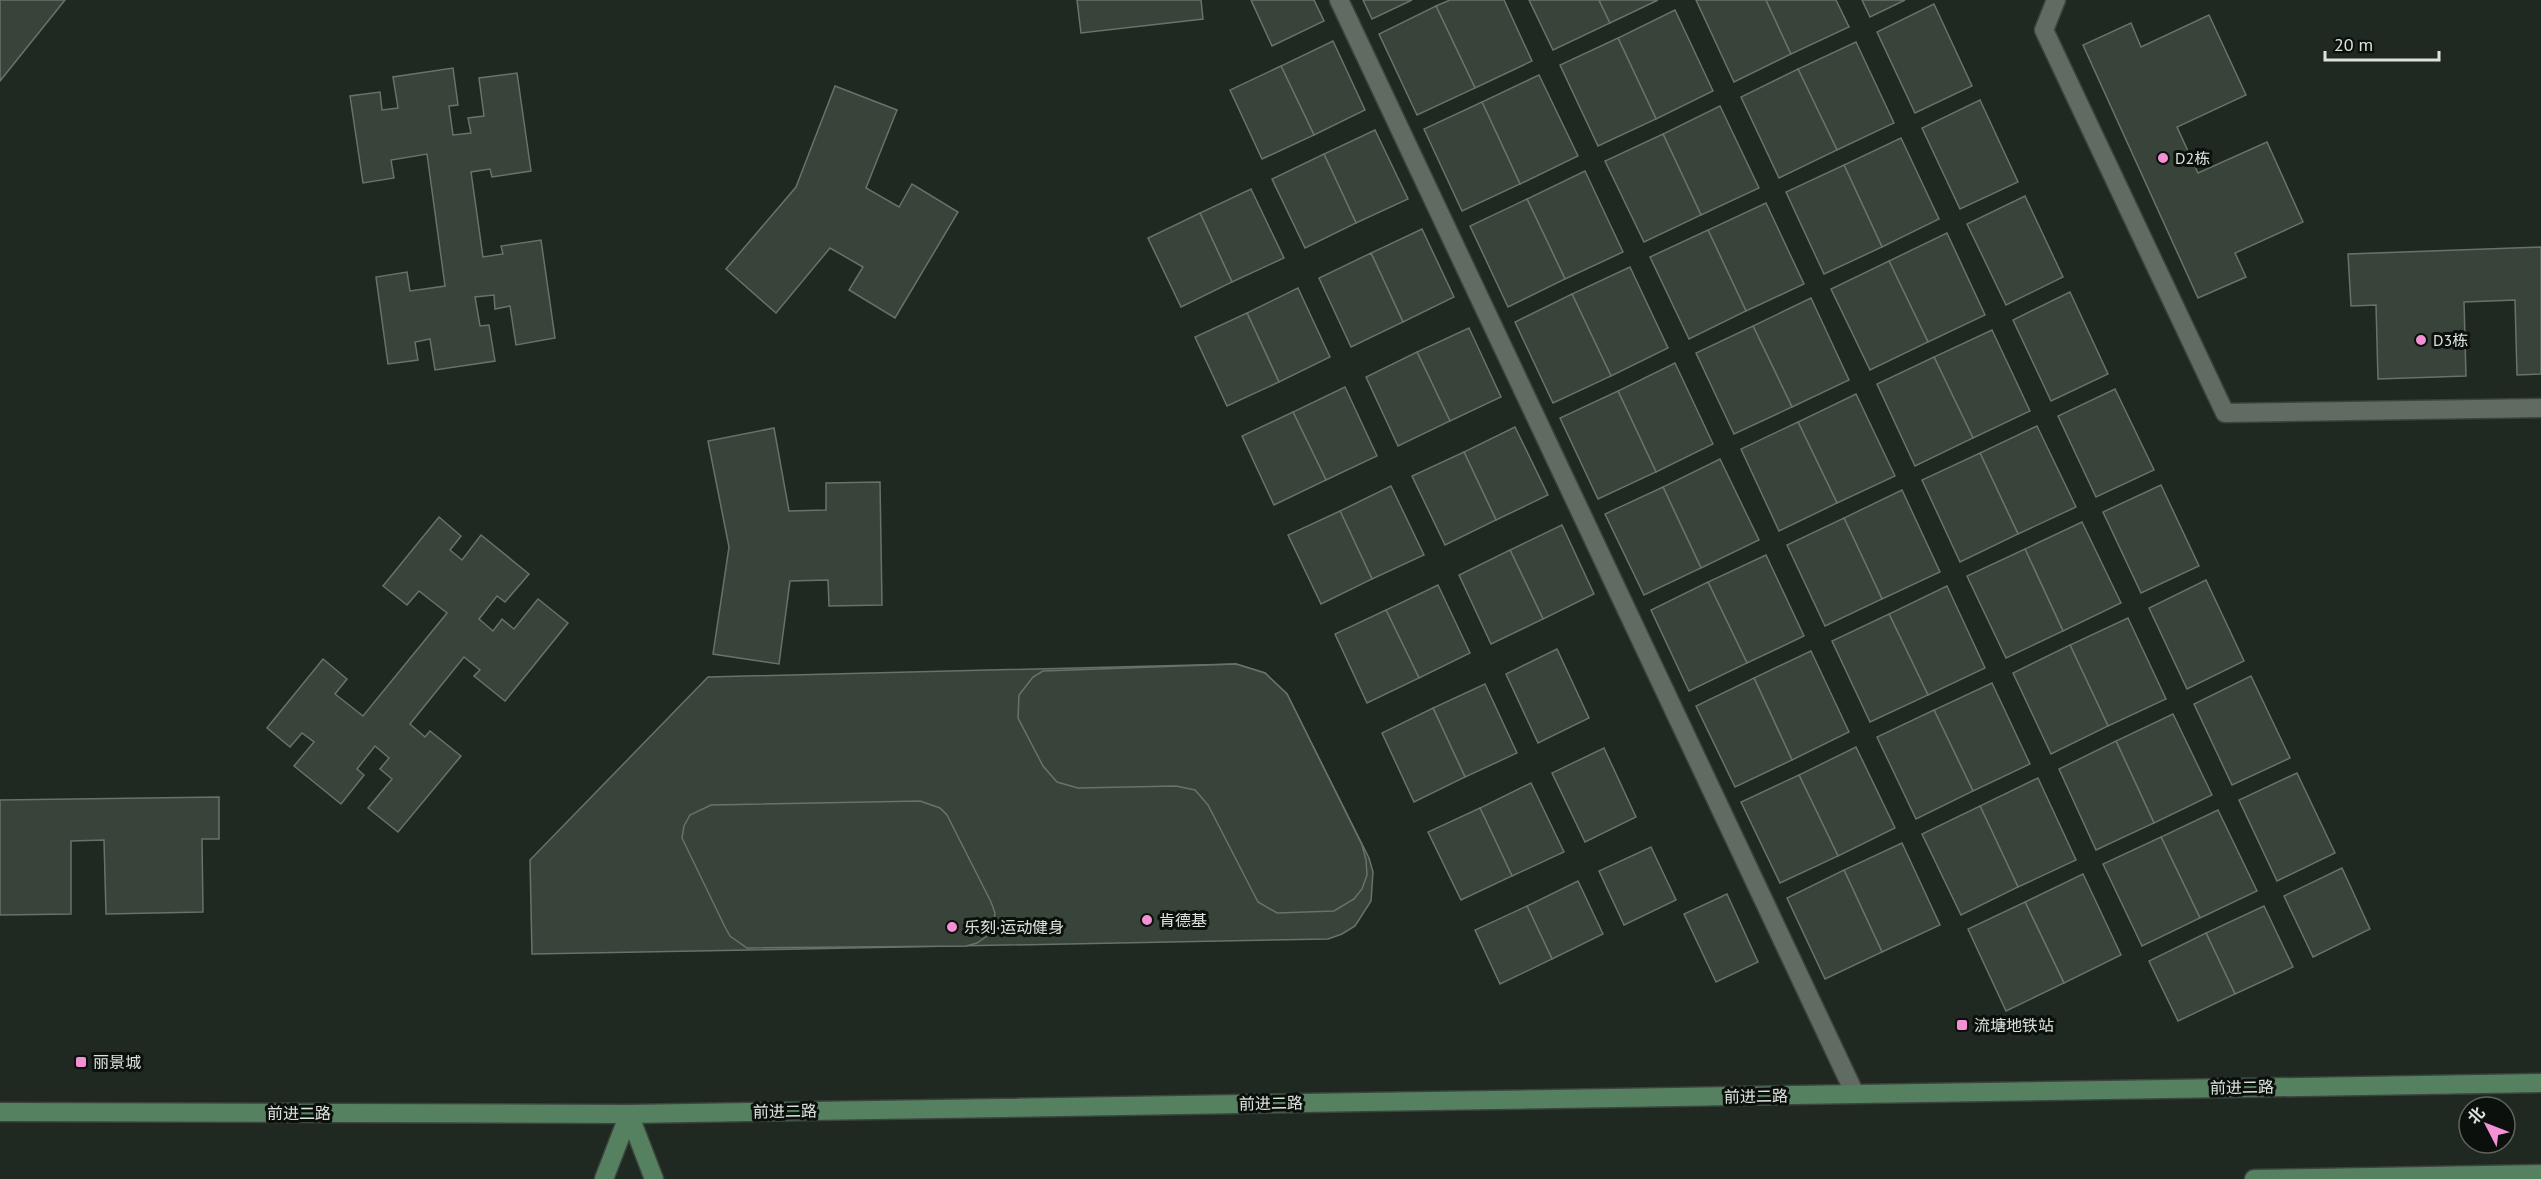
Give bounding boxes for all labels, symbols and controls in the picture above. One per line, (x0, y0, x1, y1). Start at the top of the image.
scale bar (2325, 24, 2439, 62)
text: 20 m (2334, 33, 2373, 56)
place label: D2栋 (2175, 148, 2210, 168)
marker: D2栋 (2156, 151, 2170, 165)
place label: D3栋 (2433, 330, 2468, 350)
marker: D3栋 (2414, 333, 2428, 347)
place label: 肯德基 (1159, 910, 1207, 930)
marker: 肯德基 (1140, 913, 1154, 927)
place label: 乐刻·运动健身 (964, 917, 1064, 937)
marker: 乐刻·运动健身 (945, 920, 959, 934)
place label: 流塘地铁站 (1974, 1015, 2054, 1035)
marker: 流塘地铁站 (1955, 1018, 1969, 1032)
place label: 丽景城 (93, 1052, 141, 1072)
marker: 丽景城 (74, 1055, 88, 1069)
street label: 前进二路 (2210, 1076, 2274, 1098)
street label: 前进二路 (1724, 1085, 1788, 1107)
street label: 前进二路 (1239, 1092, 1303, 1114)
north arrow (2457, 1095, 2517, 1155)
street label: 前进二路 (753, 1100, 817, 1122)
text: 北 (2463, 1102, 2489, 1128)
street label: 前进二路 (267, 1103, 331, 1123)

